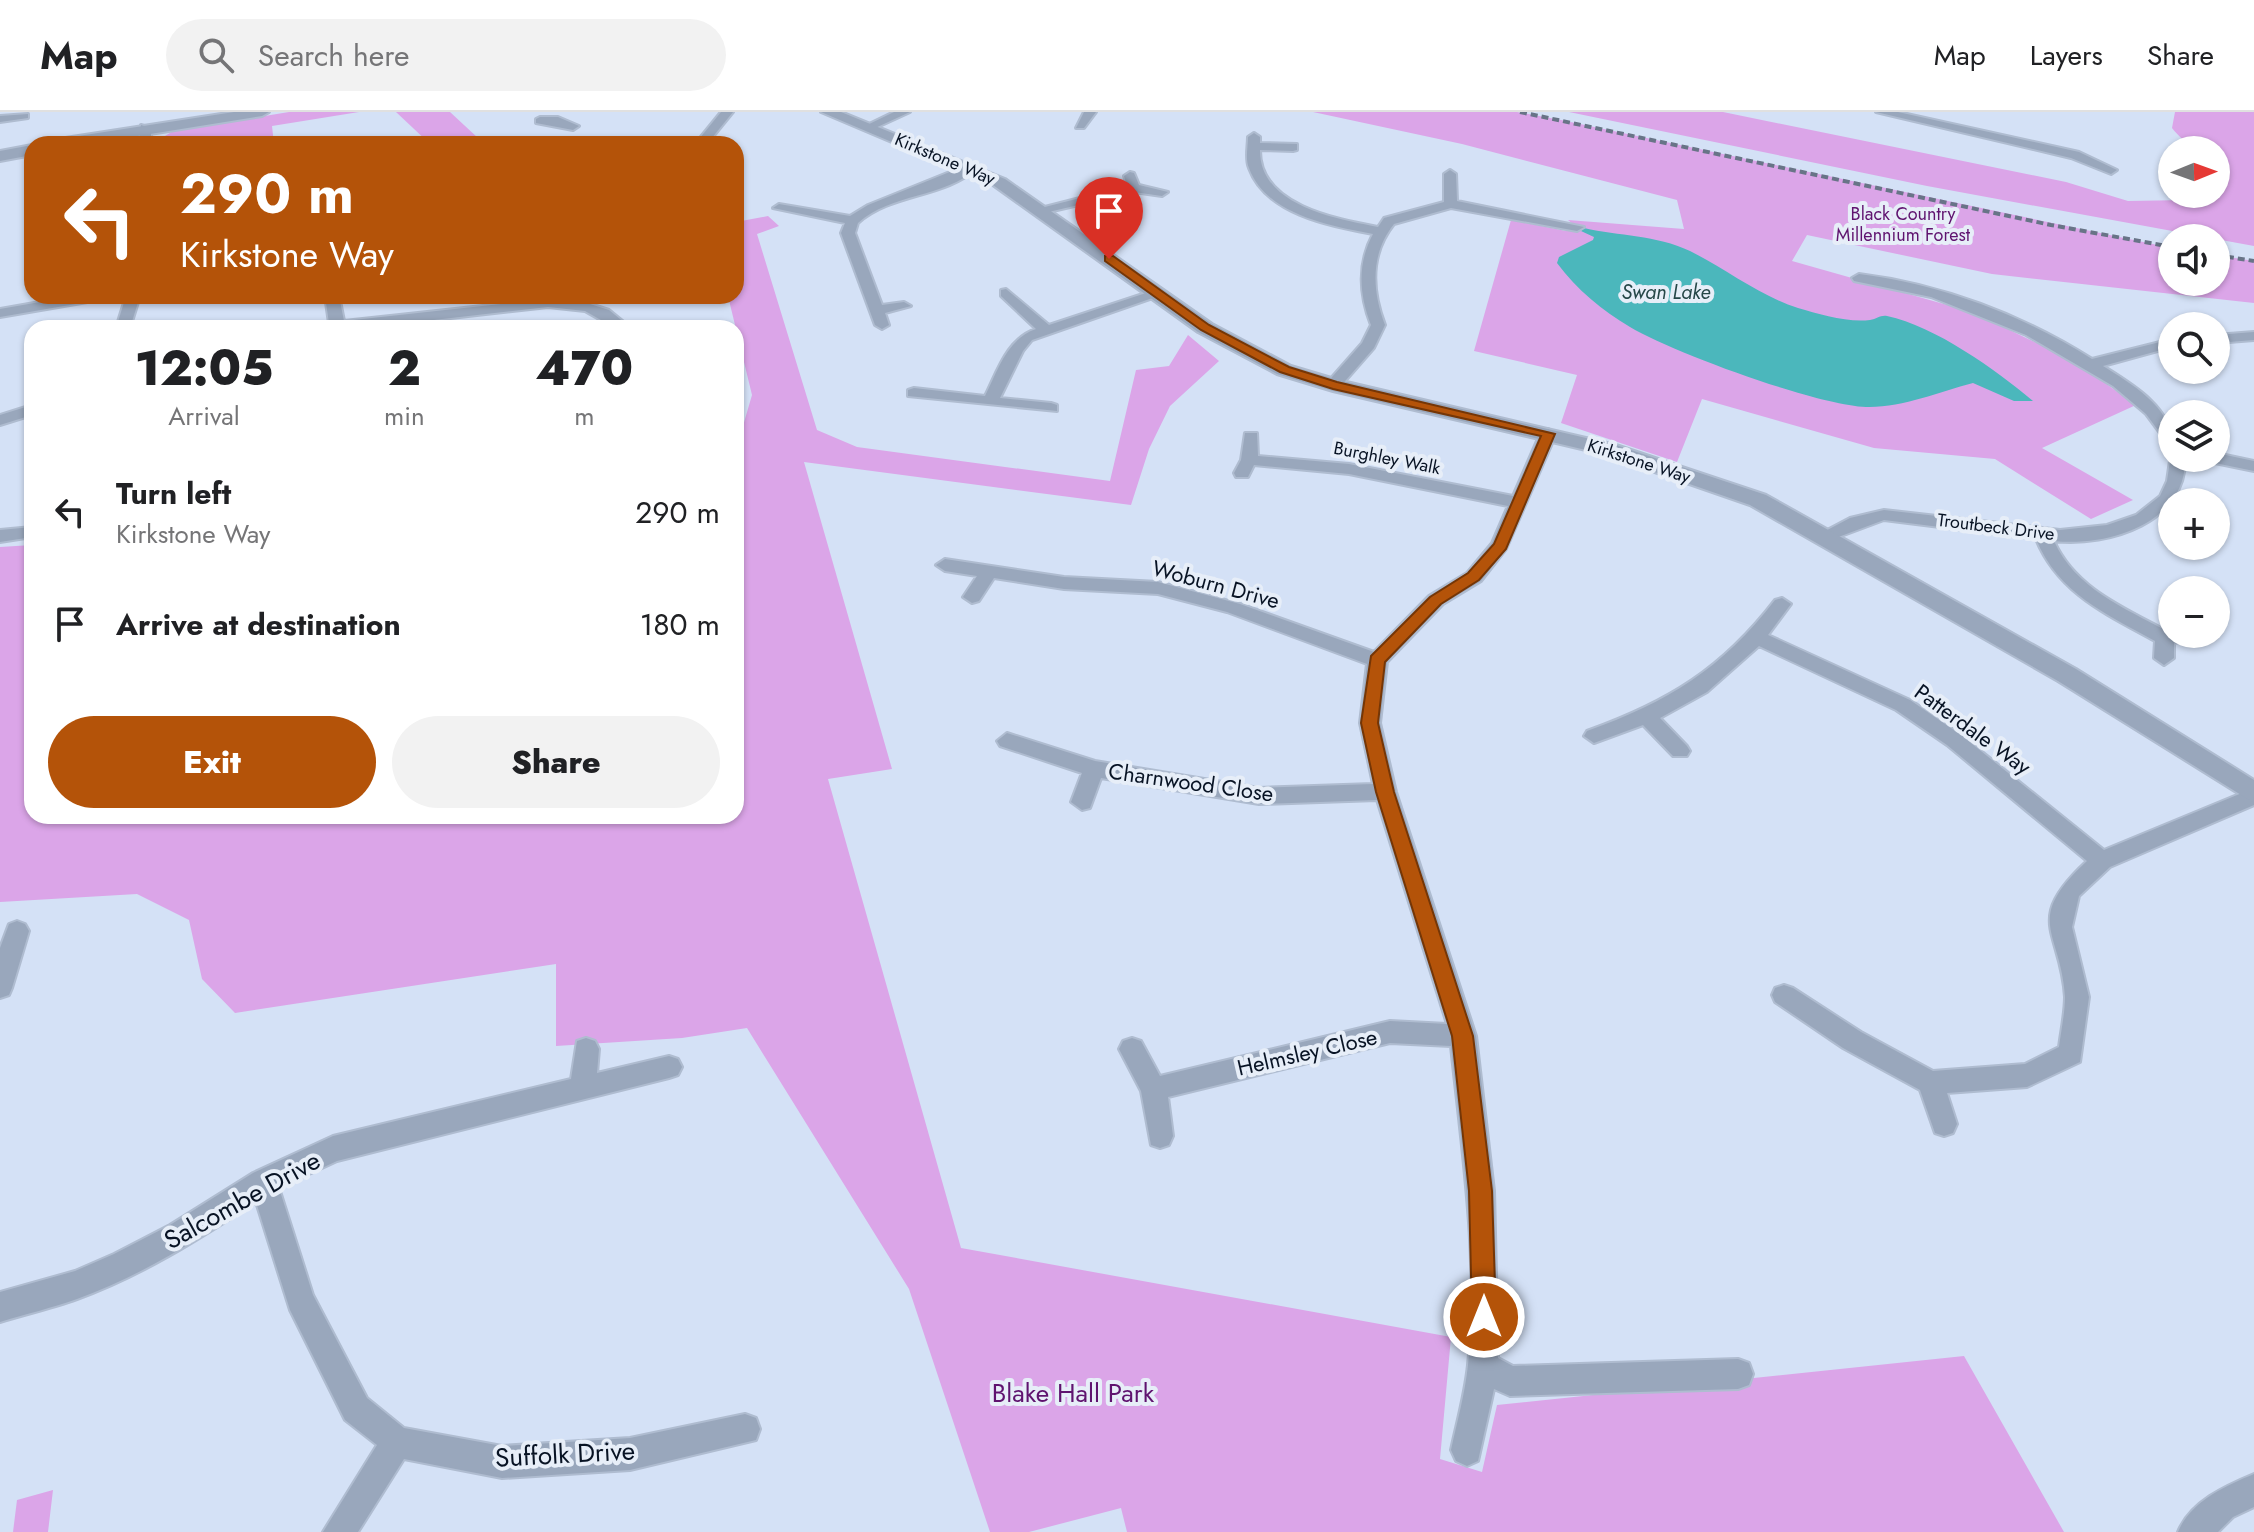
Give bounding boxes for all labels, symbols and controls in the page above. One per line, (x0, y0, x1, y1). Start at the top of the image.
search box (166, 19, 726, 91)
text: Map (40, 28, 118, 83)
icon: search (194, 33, 238, 77)
text: Search here (258, 34, 410, 77)
text: Map (1934, 35, 1986, 76)
text: Layers (2030, 35, 2103, 76)
text: Share (2147, 35, 2214, 76)
street label: Kirkstone Way (891, 126, 999, 192)
north arrow (2158, 136, 2230, 208)
map controls (2158, 136, 2230, 648)
text: 290 m (180, 153, 354, 234)
icon: left (48, 168, 152, 272)
pin (1075, 177, 1143, 259)
icon: arrive (1087, 189, 1131, 233)
park label: Black Country Millennium Forest (1836, 201, 1971, 248)
button: sound (2158, 224, 2230, 296)
text: Kirkstone Way (180, 228, 394, 280)
water label: Swan Lake (1621, 278, 1711, 307)
button: search (2158, 312, 2230, 384)
text: 12:05 (135, 334, 273, 403)
text: 2 (388, 334, 421, 403)
text: 470 (535, 334, 633, 403)
text: Arrival (168, 397, 240, 435)
text: min (384, 397, 425, 435)
text: m (574, 397, 594, 435)
button: layers (2158, 400, 2230, 472)
street label: Kirkstone Way (1584, 432, 1694, 490)
street label: Burghley Walk (1331, 435, 1443, 481)
text: Turn left (116, 472, 231, 515)
button: + (2158, 488, 2230, 560)
icon: left (48, 490, 92, 534)
text: 290 m (635, 491, 720, 534)
street label: Troutbeck Drive (1936, 507, 2056, 547)
text: Kirkstone Way (116, 515, 271, 553)
street label: Woburn Drive (1149, 552, 1283, 616)
button: − (2158, 576, 2230, 648)
icon: arrive (48, 602, 92, 646)
text: Arrive at destination (116, 603, 401, 646)
text: 180 m (640, 603, 720, 646)
street label: Patterdale Way (1908, 676, 2038, 782)
button: Exit (48, 716, 376, 808)
button: Share (392, 716, 720, 808)
street label: Charnwood Close (1106, 755, 1276, 809)
street label: Helmsley Close (1234, 1020, 1380, 1084)
street label: Salcombe Drive (157, 1141, 327, 1259)
position arrow (1442, 1275, 1526, 1359)
park label: Blake Hall Park (992, 1374, 1155, 1412)
street label: Suffolk Drive (494, 1431, 636, 1477)

